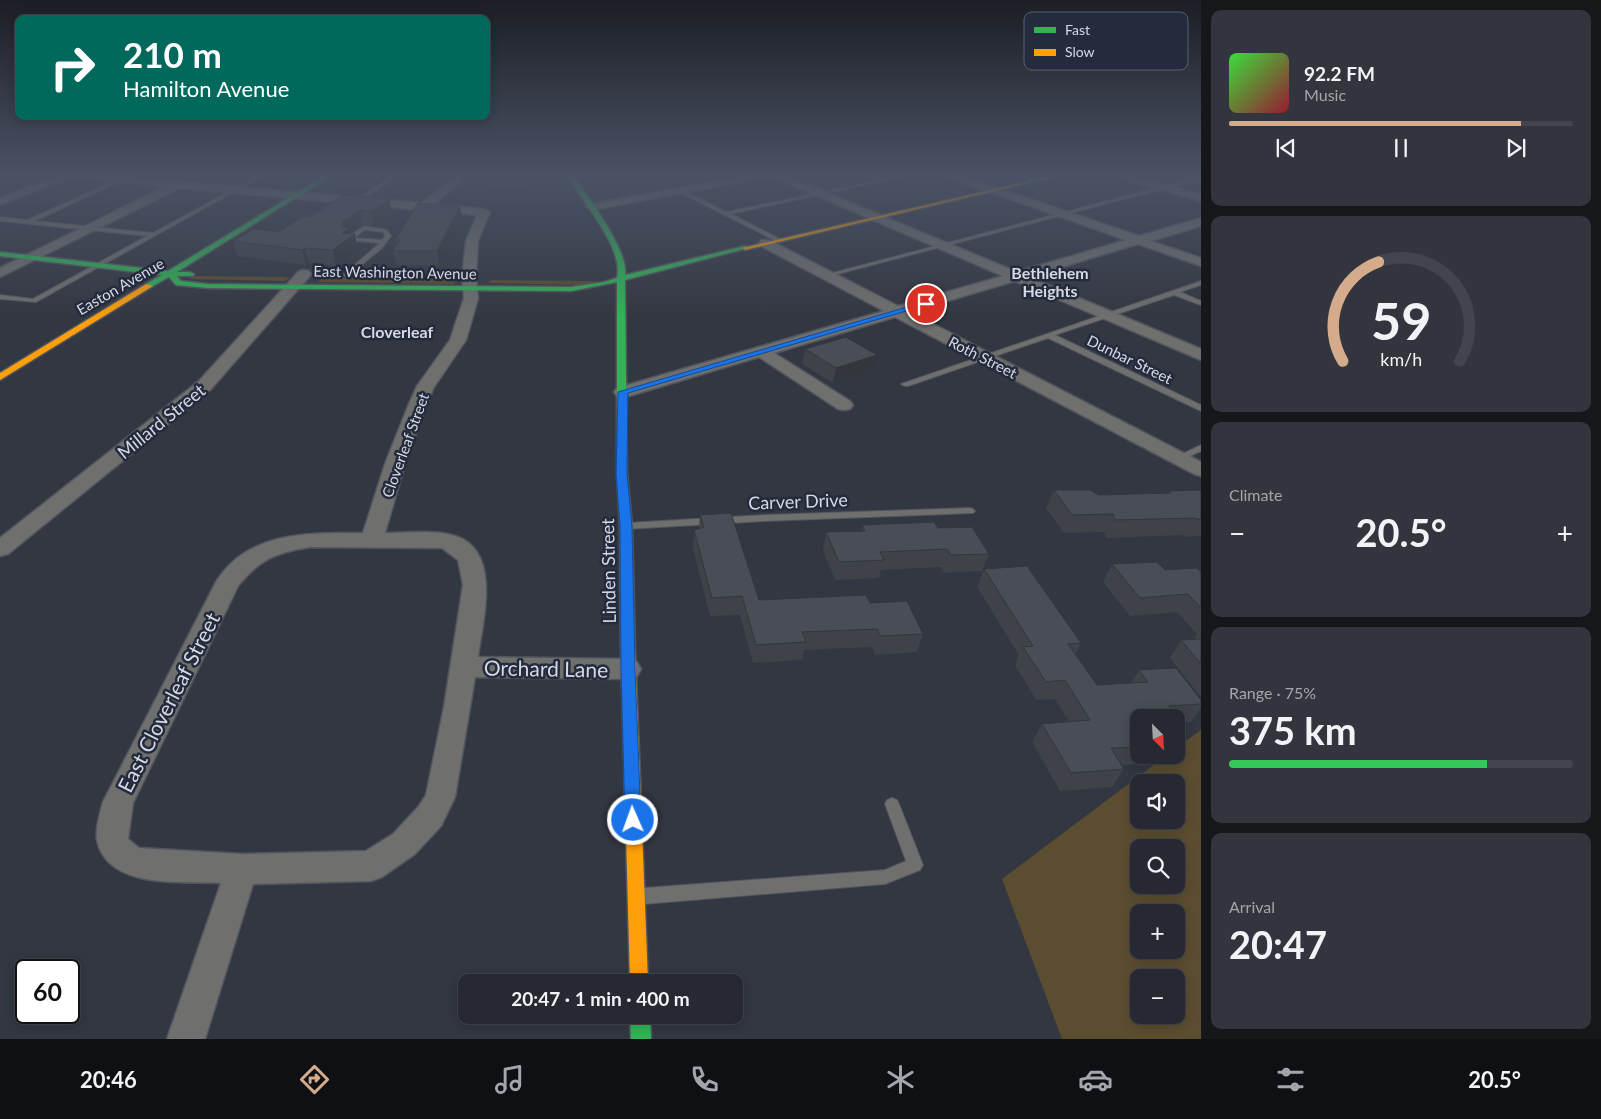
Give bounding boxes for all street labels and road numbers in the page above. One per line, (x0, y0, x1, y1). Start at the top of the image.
street label: Easton Avenue (73, 254, 167, 318)
street label: East Washington Avenue (313, 262, 477, 282)
street label: Dunbar Street (1085, 331, 1176, 388)
street label: Roth Street (946, 332, 1021, 382)
street label: Millard Street (113, 379, 210, 463)
street label: Cloverleaf Street (378, 390, 432, 500)
street label: Carver Drive (748, 488, 848, 514)
street label: Linden Street (596, 518, 620, 624)
street label: East Cloverleaf Street (112, 608, 224, 796)
street label: Orchard Lane (484, 654, 608, 682)

